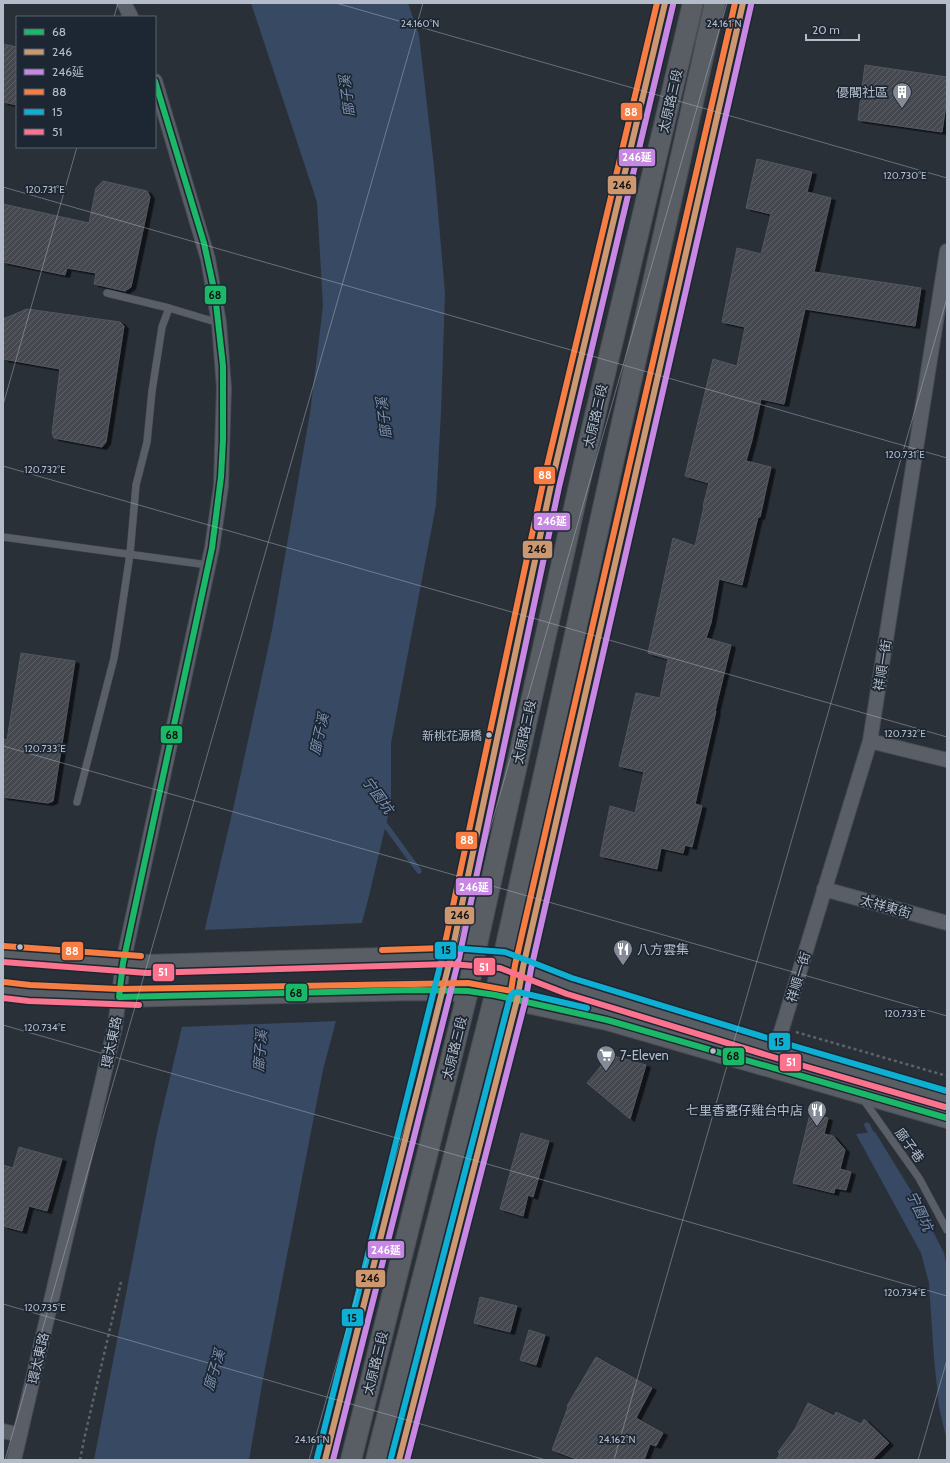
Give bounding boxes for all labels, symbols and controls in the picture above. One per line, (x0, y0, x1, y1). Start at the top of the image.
legend (16, 16, 156, 148)
scale bar (806, 16, 859, 42)
text: 24.160°N (401, 17, 439, 30)
text: 24.161°N (707, 17, 741, 30)
text: 20 m (812, 22, 840, 37)
text: 68 (52, 24, 66, 39)
text: 246 (52, 44, 72, 59)
text: 246延 (52, 64, 84, 79)
street label: 太原路三段 (655, 68, 685, 134)
water label: 廍子溪 (335, 72, 358, 118)
building icon: 優閣社區 (891, 81, 913, 109)
text: 88 (52, 84, 67, 99)
place label: 優閣社區 (836, 84, 888, 100)
line badge: 88 (620, 102, 643, 121)
text: 15 (52, 104, 62, 119)
text: 88 (624, 105, 638, 119)
text: 51 (52, 124, 62, 139)
line badge: 246延 (618, 148, 656, 167)
text: 246延 (622, 150, 652, 164)
text: 120.730°E (883, 169, 927, 182)
line badge: 246 (607, 175, 637, 195)
text: 246 (613, 178, 631, 192)
text: 120.731°E (25, 183, 65, 196)
line badge: 68 (204, 285, 227, 305)
text: 68 (209, 288, 222, 302)
street label: 太原路三段 (580, 383, 610, 449)
water label: 廍子溪 (372, 394, 395, 440)
text: 120.731°E (885, 448, 925, 461)
text: 120.732°E (24, 463, 66, 476)
line badge: 88 (533, 466, 556, 485)
text: 88 (538, 468, 552, 482)
line badge: 246延 (533, 512, 571, 531)
text: 246延 (537, 514, 567, 528)
line badge: 246 (522, 540, 553, 559)
text: 246 (528, 542, 546, 556)
street label: 祥順一街 (870, 638, 894, 692)
street label: 太原路三段 (509, 699, 539, 765)
water label: 廍子溪 (306, 710, 333, 756)
line badge: 68 (160, 725, 183, 744)
text: 120.732°E (884, 727, 926, 740)
text: 68 (166, 728, 179, 742)
place label: 新桃花源橋 (422, 728, 482, 743)
marker: 新桃花源橋 (484, 730, 494, 740)
text: 120.733°E (24, 742, 66, 755)
water label: 宁園坑 (358, 773, 399, 819)
line badge: 88 (455, 831, 478, 850)
text: 88 (460, 833, 474, 847)
line badge: 246延 (455, 877, 493, 896)
text: 246延 (459, 880, 489, 894)
street label: 太祥東街 (859, 891, 913, 921)
line badge: 246 (444, 906, 475, 925)
text: 246 (451, 908, 469, 922)
restaurant icon: 八方雲集 (612, 938, 634, 966)
line badge: 88 (61, 941, 84, 961)
line badge: 15 (434, 941, 457, 960)
place label: 八方雲集 (637, 941, 689, 957)
unlabelled marker (15, 942, 25, 952)
text: 15 (441, 943, 451, 957)
text: 88 (65, 944, 79, 958)
street label: 祥順一街 (783, 950, 813, 1004)
line badge: 51 (473, 957, 496, 976)
text: 51 (479, 960, 489, 974)
line badge: 51 (152, 963, 175, 982)
text: 51 (158, 965, 168, 979)
line badge: 68 (285, 983, 308, 1002)
text: 68 (290, 986, 303, 1000)
text: 120.733°E (884, 1007, 926, 1020)
street label: 環太東路 (98, 1015, 124, 1069)
street label: 太原路三段 (438, 1015, 470, 1081)
text: 120.734°E (24, 1021, 66, 1034)
water label: 廍子溪 (249, 1027, 271, 1073)
line badge: 15 (768, 1032, 791, 1051)
text: 15 (774, 1035, 784, 1049)
supermarket icon: 7-Eleven (595, 1044, 617, 1072)
unlabelled marker (708, 1046, 718, 1056)
place label: 7-Eleven (620, 1047, 669, 1063)
line badge: 68 (722, 1047, 745, 1066)
text: 68 (727, 1049, 740, 1063)
line badge: 51 (779, 1053, 802, 1072)
text: 51 (786, 1055, 796, 1069)
restaurant icon: 七里香甕仔雞台中店 (806, 1099, 828, 1127)
place label: 七里香甕仔雞台中店 (686, 1102, 803, 1118)
street label: 廍子巷 (892, 1125, 928, 1165)
water label: 宁園坑 (903, 1188, 938, 1236)
line badge: 246延 (367, 1240, 405, 1259)
text: 246延 (371, 1243, 401, 1257)
line badge: 246 (355, 1269, 386, 1288)
text: 246 (361, 1271, 379, 1285)
text: 120.734°E (884, 1286, 926, 1299)
text: 120.735°E (24, 1301, 66, 1314)
line badge: 15 (341, 1308, 364, 1327)
text: 15 (347, 1311, 357, 1325)
street label: 太原路三段 (359, 1330, 391, 1396)
street label: 環太東路 (24, 1331, 52, 1385)
water label: 廍子溪 (199, 1345, 229, 1393)
text: 24.161°N (295, 1433, 329, 1446)
text: 24.162°N (599, 1433, 635, 1446)

